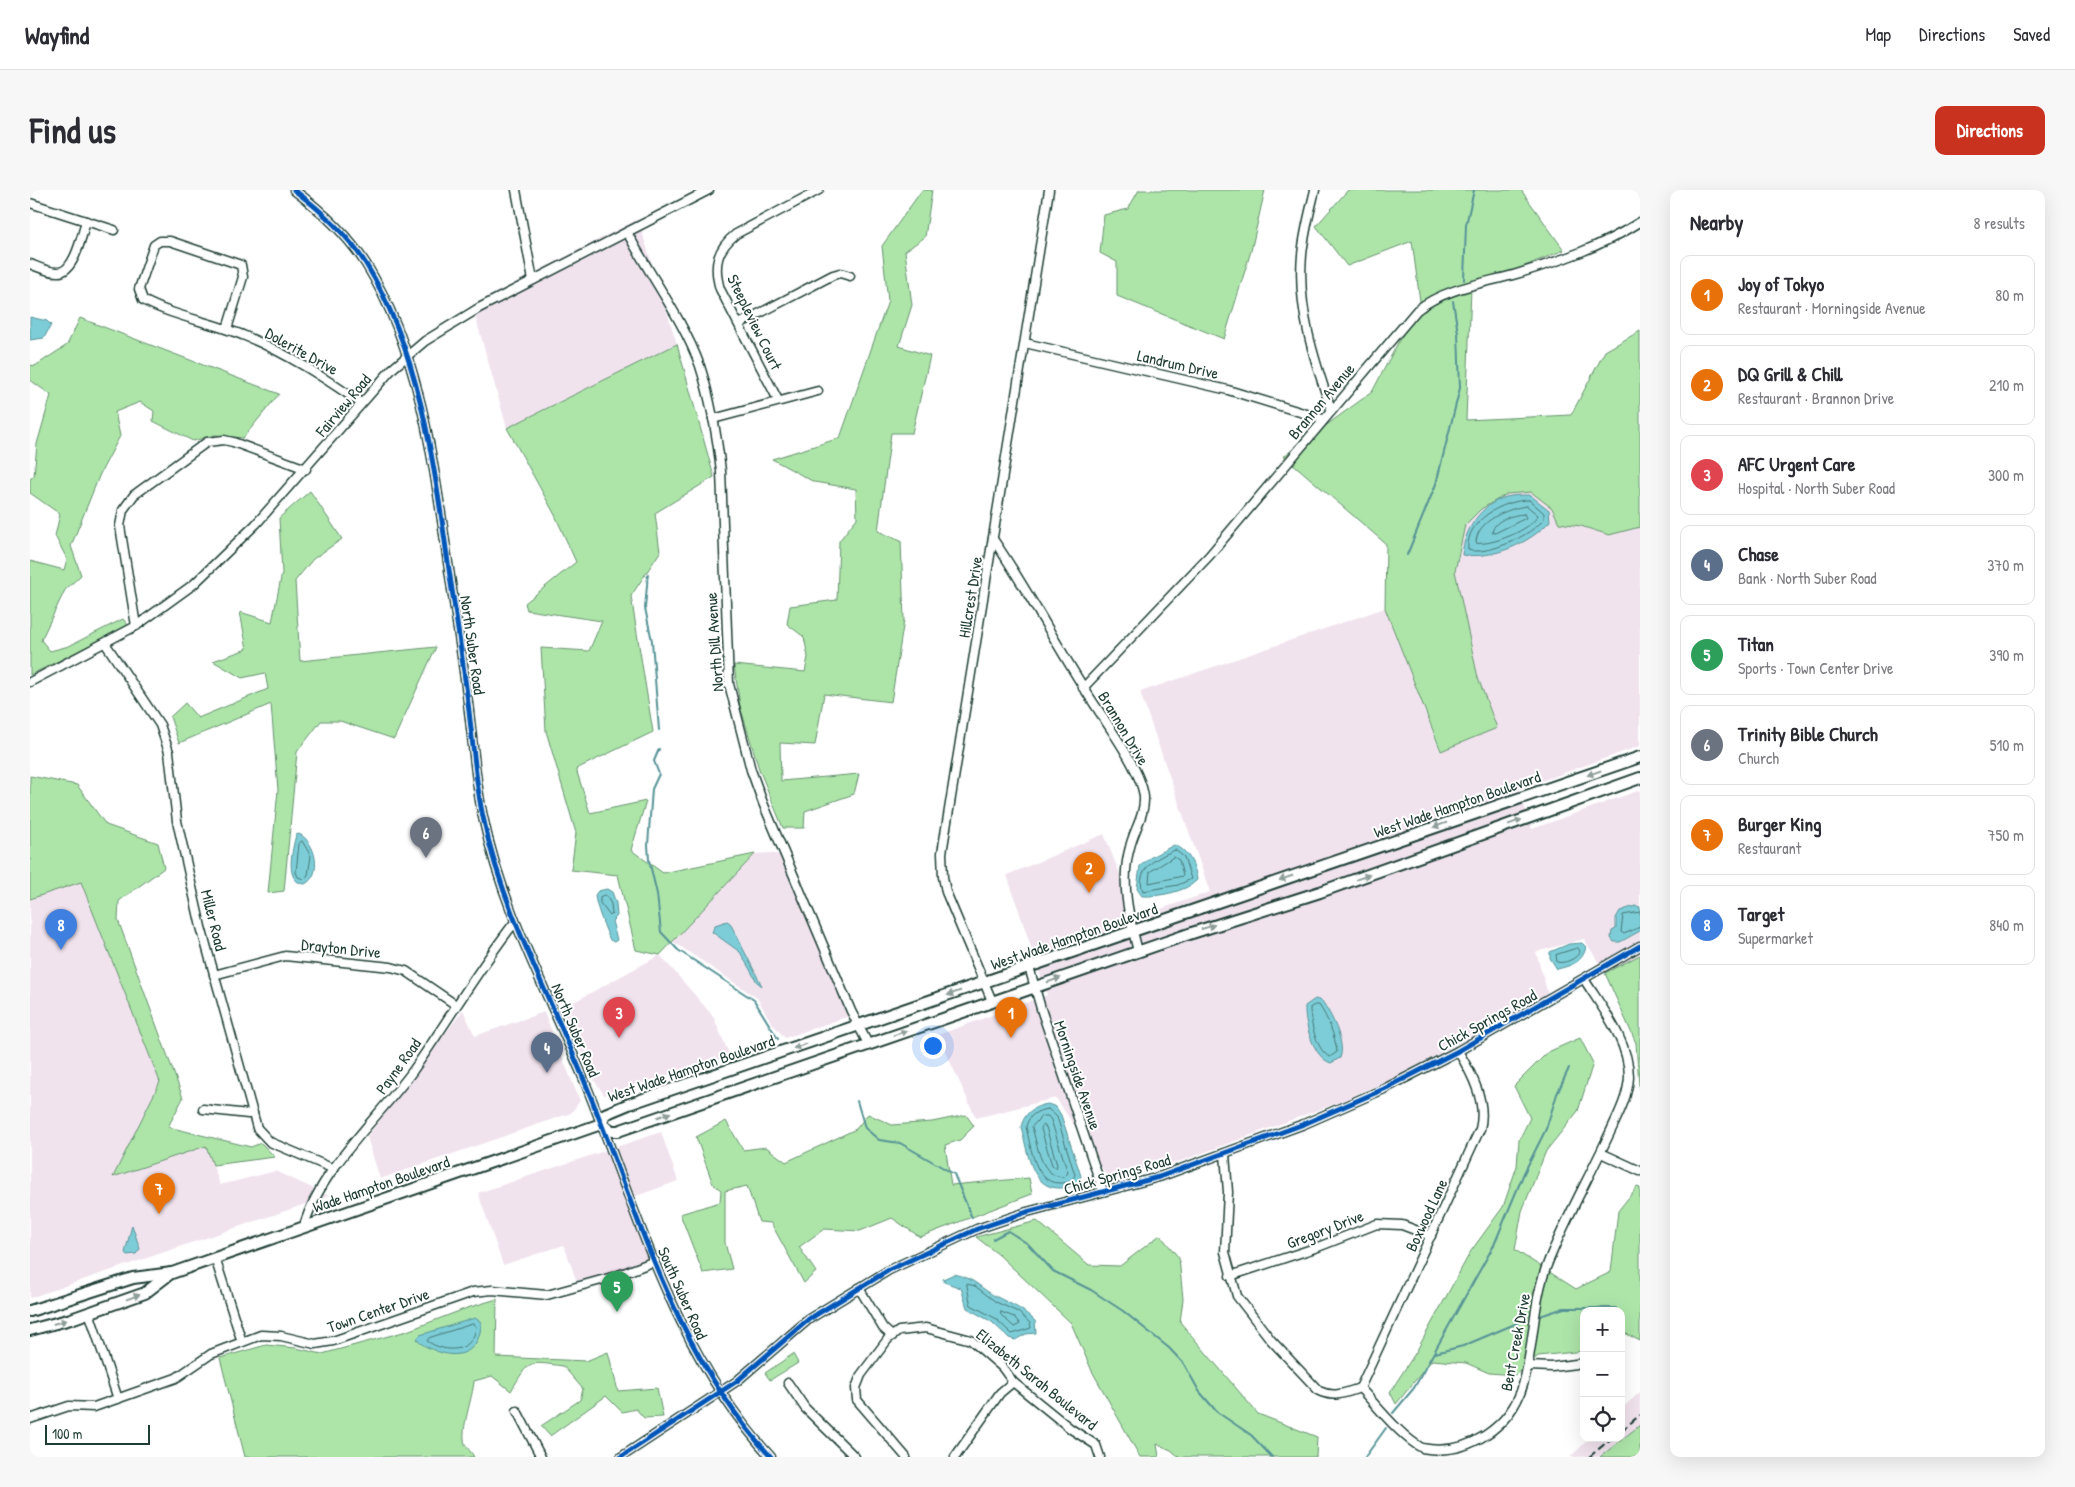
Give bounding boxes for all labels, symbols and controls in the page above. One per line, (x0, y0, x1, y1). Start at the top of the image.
text: Wayfind (25, 19, 89, 51)
text: Map (1866, 22, 1891, 47)
text: Directions (1919, 22, 1985, 47)
text: Saved (2013, 22, 2050, 47)
button: Directions (1935, 106, 2045, 155)
text: Find us (30, 107, 116, 154)
text: Nearby (1690, 208, 1743, 237)
text: 8 results (1973, 212, 2025, 234)
street label: Steepleview Court (722, 271, 788, 374)
text: Joy of Tokyo (1738, 271, 1824, 297)
text: 1 (1704, 284, 1710, 306)
text: 80 m (1995, 284, 2024, 306)
text: Restaurant · Morningside Avenue (1738, 297, 1926, 319)
street label: Dolerite Drive (262, 322, 343, 380)
street label: Landrum Drive (1135, 344, 1221, 384)
street label: Brannon Avenue (1283, 358, 1360, 444)
text: DQ Grill & Chill (1738, 361, 1842, 387)
street label: Fairview Road (310, 369, 376, 442)
text: 2 (1703, 374, 1711, 396)
text: 210 m (1989, 374, 2024, 396)
text: Restaurant · Brannon Drive (1738, 387, 1894, 409)
text: AFC Urgent Care (1738, 451, 1855, 477)
text: 3 (1703, 464, 1711, 486)
text: 300 m (1988, 464, 2024, 486)
text: Hospital · North Suber Road (1738, 477, 1895, 499)
text: Chase (1738, 541, 1779, 567)
street label: Hillcrest Drive (953, 554, 987, 639)
text: 4 (1704, 554, 1710, 576)
text: 370 m (1987, 554, 2024, 576)
text: Bank · North Suber Road (1738, 567, 1877, 589)
street label: North Dill Avenue (700, 591, 728, 692)
street label: North Suber Road (455, 594, 491, 696)
text: Titan (1738, 631, 1774, 657)
text: 5 (1704, 644, 1710, 666)
text: 390 m (1989, 644, 2024, 666)
text: Sports · Town Center Drive (1738, 657, 1893, 679)
street label: Brannon Drive (1093, 687, 1155, 770)
text: Trinity Bible Church (1738, 721, 1878, 747)
text: 6 (1704, 734, 1710, 756)
text: 510 m (1990, 734, 2024, 756)
text: Church (1738, 747, 1779, 769)
street label: West Wade Hampton Boulevard (1371, 765, 1543, 843)
one-way arrow (1586, 769, 1601, 777)
text: Burger King (1738, 811, 1822, 837)
pin: 6 (410, 817, 442, 858)
one-way arrow (1508, 818, 1523, 825)
one-way arrow (1432, 821, 1447, 829)
text: 7 (1703, 824, 1711, 846)
text: 750 m (1988, 824, 2024, 846)
text: Restaurant (1738, 837, 1801, 859)
pin: 2 (1073, 852, 1105, 893)
one-way arrow (1355, 873, 1370, 880)
one-way arrow (1279, 875, 1294, 882)
street label: Miller Road (196, 887, 232, 953)
street label: West Wade Hampton Boulevard (988, 897, 1160, 975)
text: Target (1738, 901, 1784, 927)
pin: 8 (45, 909, 77, 950)
text: 8 (1704, 914, 1710, 936)
text: 840 m (1989, 914, 2024, 936)
one-way arrow (1201, 923, 1216, 931)
text: Supermarket (1738, 927, 1813, 949)
street label: Drayton Drive (300, 933, 382, 963)
one-way arrow (1047, 976, 1062, 983)
street label: North Suber Road (546, 980, 606, 1080)
street label: Chick Springs Road (1434, 984, 1540, 1056)
one-way arrow (946, 989, 961, 997)
pin: 3 (603, 997, 635, 1038)
pin: 1 (995, 997, 1027, 1038)
street label: Morningside Avenue (1049, 1018, 1107, 1133)
street label: West Wade Hampton Boulevard (605, 1029, 777, 1107)
one-way arrow (893, 1029, 908, 1036)
pin: 4 (531, 1032, 563, 1073)
your location (920, 1033, 946, 1059)
street label: Payne Road (370, 1034, 426, 1098)
one-way arrow (793, 1043, 808, 1050)
one-way arrow (657, 1111, 672, 1119)
street label: Chick Springs Road (1061, 1148, 1173, 1200)
street label: Wade Hampton Boulevard (310, 1150, 452, 1218)
pin: 7 (143, 1173, 175, 1214)
street label: Boxwood Lane (1400, 1175, 1453, 1255)
street label: Gregory Drive (1283, 1204, 1367, 1254)
street label: South Suber Road (653, 1243, 713, 1343)
pin: 5 (601, 1271, 633, 1312)
street label: Town Center Drive (324, 1282, 433, 1338)
street label: Bent Creek Drive (1495, 1291, 1535, 1393)
one-way arrow (126, 1293, 141, 1301)
map controls (1580, 1307, 1625, 1442)
button: + (1580, 1307, 1625, 1352)
one-way arrow (52, 1318, 67, 1326)
street label: Elizabeth Sarah Boulevard (972, 1323, 1102, 1435)
button: − (1580, 1352, 1625, 1397)
button: locate (1580, 1397, 1625, 1442)
scale bar (45, 1422, 150, 1445)
text: 100 m (52, 1424, 82, 1443)

